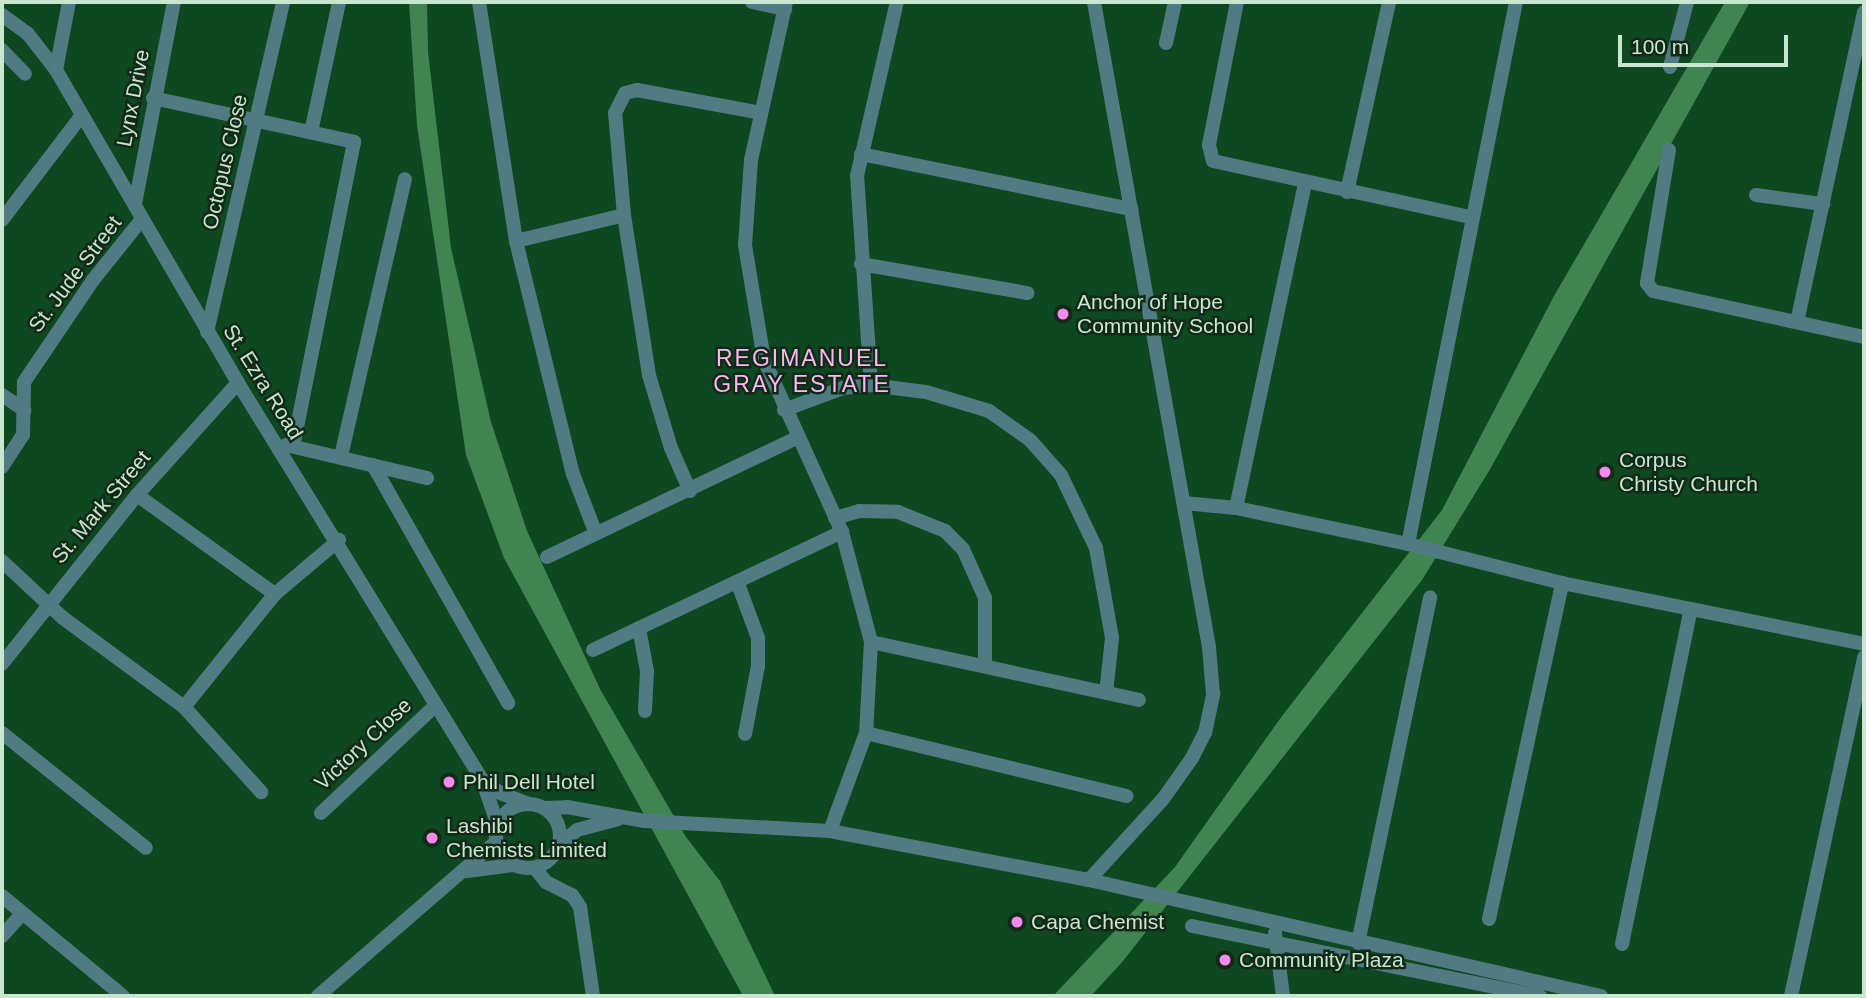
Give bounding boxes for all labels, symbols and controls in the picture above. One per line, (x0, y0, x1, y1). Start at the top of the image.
scale bar (1621, 21, 1791, 65)
text: 100 m (1631, 35, 1689, 58)
street label: Lynx Drive (111, 47, 155, 149)
street label: Octopus Close (197, 92, 253, 232)
street label: St. Jude Street (23, 211, 127, 337)
place label: Anchor of Hope Community School (1077, 289, 1253, 339)
marker: Anchor of Hope Community School (1055, 306, 1071, 322)
street label: St. Ezra Road (218, 320, 308, 444)
district label: REGIMANUEL GRAY ESTATE (714, 344, 890, 398)
street label: St. Mark Street (46, 445, 156, 569)
place label: Corpus Christy Church (1619, 447, 1758, 497)
marker: Corpus Christy Church (1597, 464, 1613, 480)
street label: Victory Close (309, 693, 417, 795)
place label: Phil Dell Hotel (463, 769, 595, 795)
marker: Phil Dell Hotel (441, 774, 457, 790)
place label: Lashibi Chemists Limited (446, 813, 607, 863)
marker: Lashibi Chemists Limited (424, 830, 440, 846)
place label: Capa Chemist (1031, 909, 1164, 935)
marker: Capa Chemist (1009, 914, 1025, 930)
place label: Community Plaza (1239, 947, 1404, 973)
marker: Community Plaza (1217, 952, 1233, 968)

